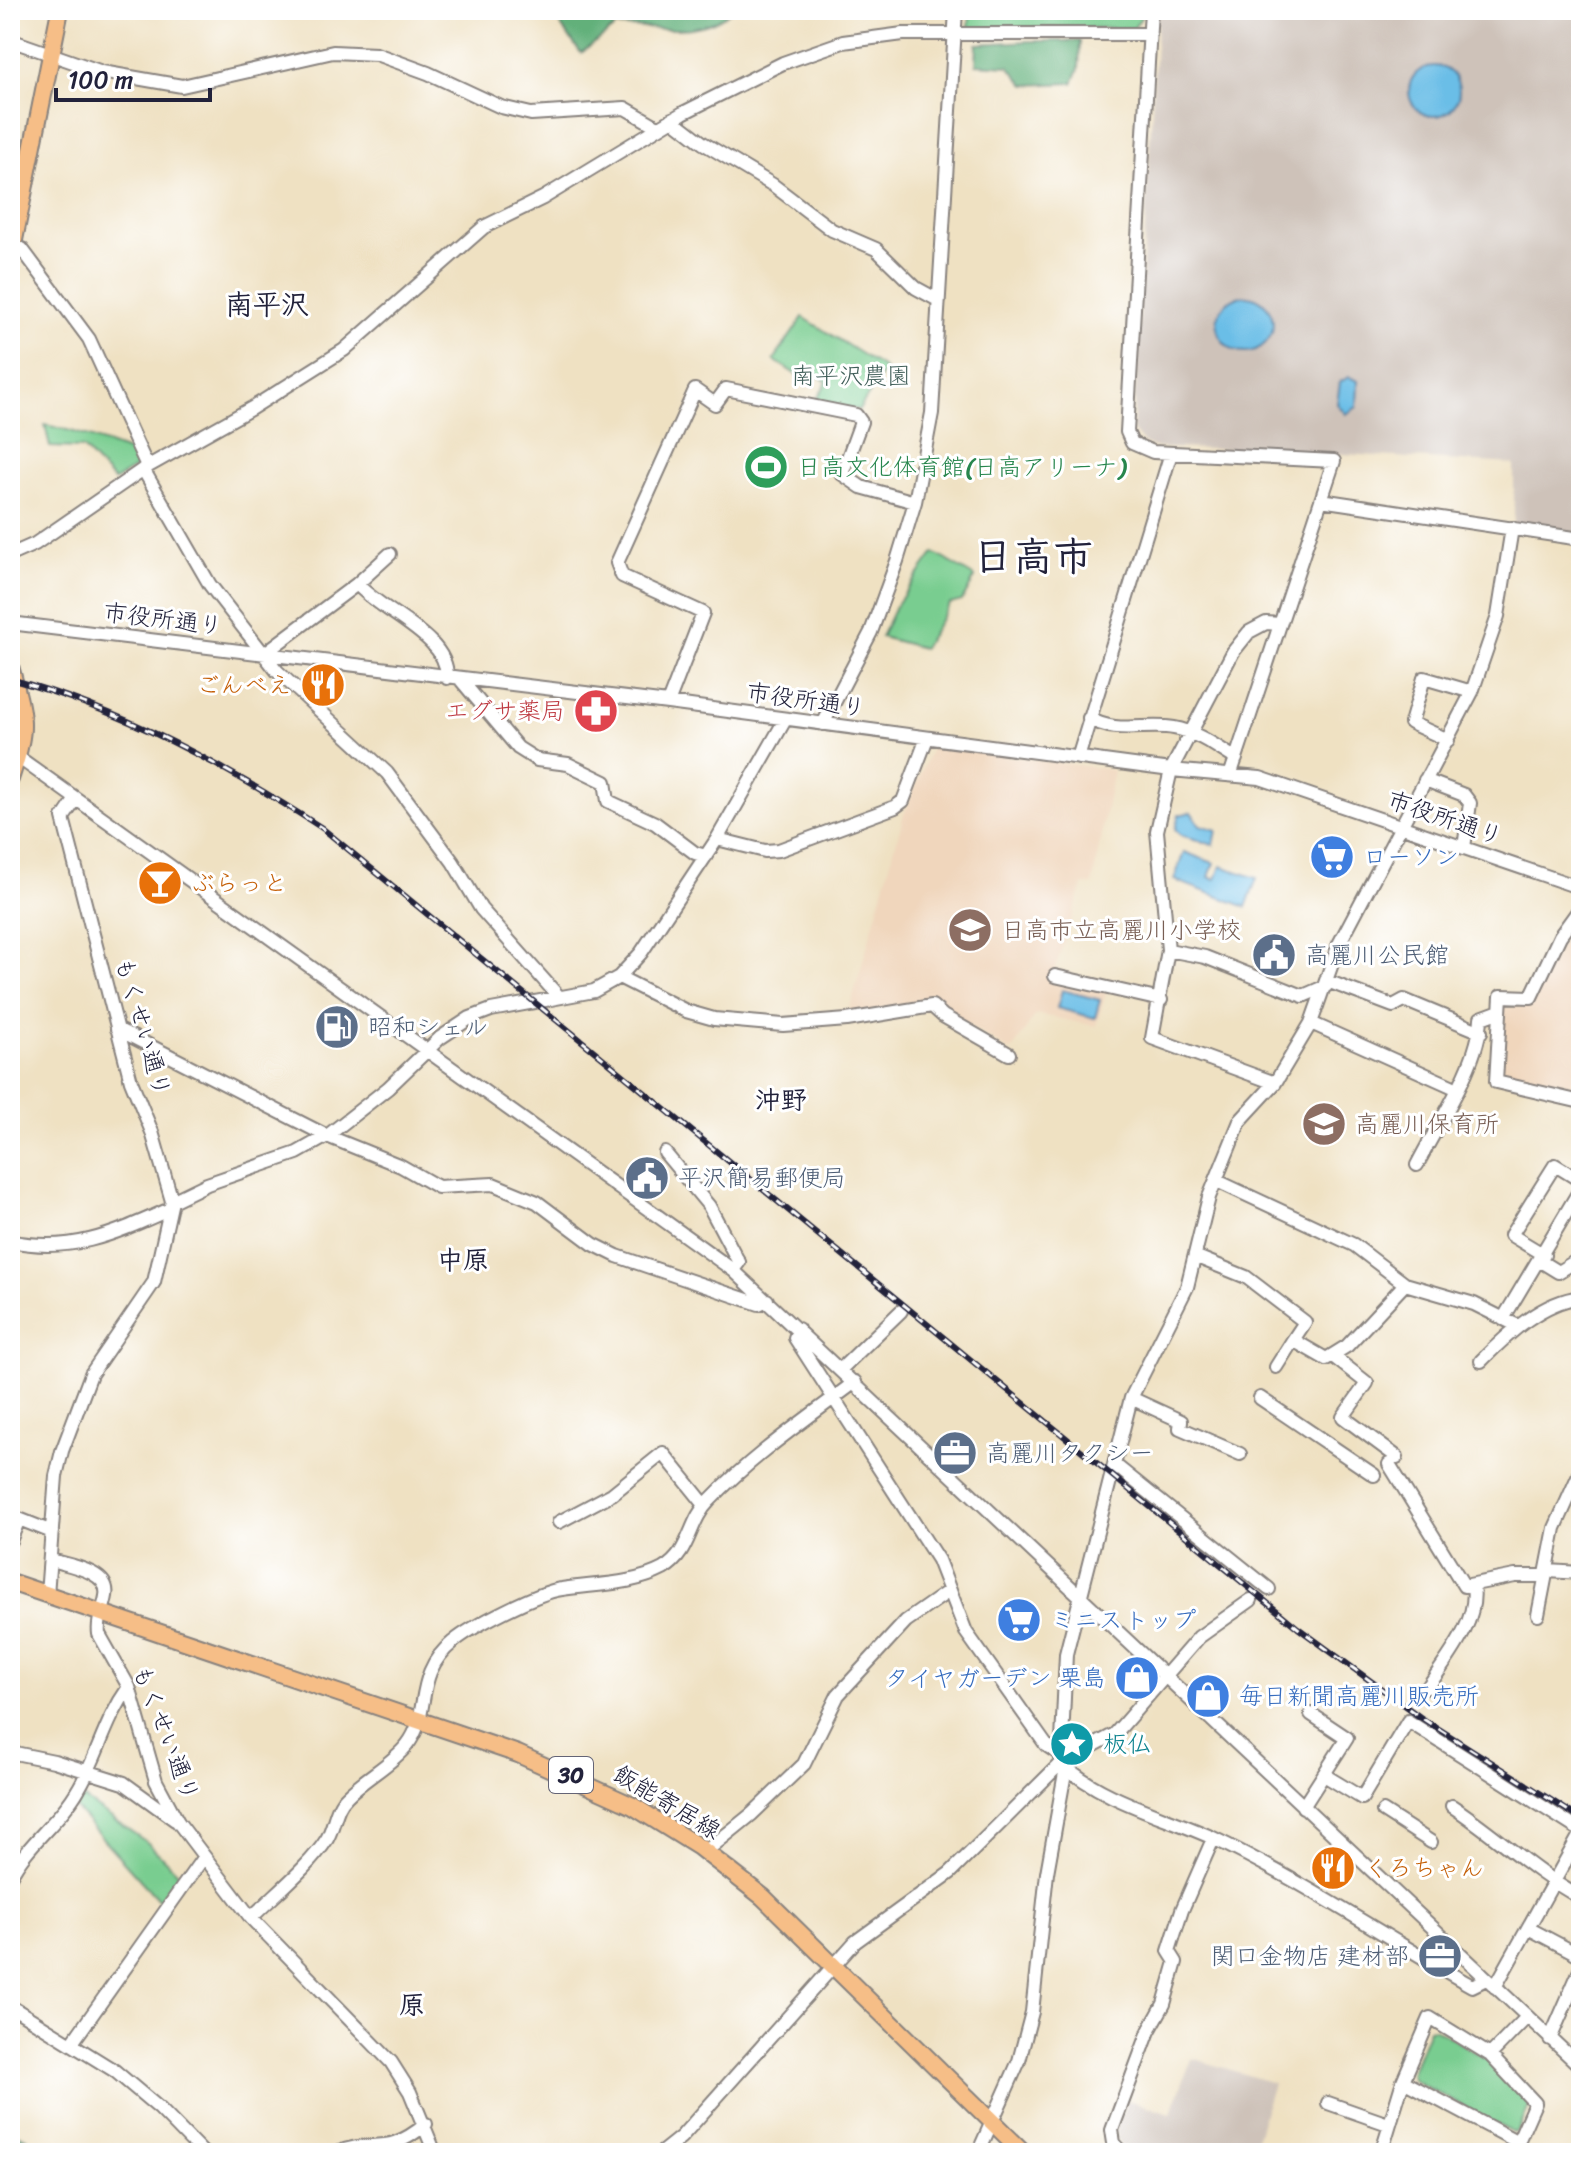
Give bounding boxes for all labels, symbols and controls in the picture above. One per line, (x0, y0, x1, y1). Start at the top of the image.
scale bar (56, 52, 210, 102)
text: 100 m (68, 59, 133, 101)
district label: 南平沢 (225, 280, 309, 329)
park label: 南平沢農園 (791, 355, 911, 397)
sports icon: 日高文化体育館(日高アリーナ) (742, 443, 790, 491)
place label: 日高文化体育館(日高アリーナ) (797, 446, 1127, 488)
district label: 日高市 (973, 521, 1093, 592)
street label: 市役所通り (101, 591, 225, 647)
restaurant icon: ごんべえ (299, 661, 347, 709)
place label: ごんべえ (196, 664, 292, 706)
street label: 市役所通り (744, 671, 868, 729)
pharmacy icon: エグサ薬局 (572, 687, 620, 735)
place label: エグサ薬局 (445, 690, 565, 732)
street label: 市役所通り (1381, 779, 1509, 857)
supermarket icon: ローソン (1308, 833, 1356, 881)
place label: ローソン (1363, 836, 1459, 878)
bar icon: ぶらっと (136, 859, 184, 907)
place label: ぶらっと (191, 862, 287, 904)
school or university icon: 日高市立高麗川小学校 (946, 906, 994, 954)
place label: 日高市立高麗川小学校 (1001, 909, 1241, 951)
public building icon: 高麗川公民館 (1250, 931, 1298, 979)
place label: 高麗川公民館 (1305, 934, 1449, 976)
street label: もくせい通り (103, 952, 183, 1102)
fuel station icon: 昭和シェル (313, 1003, 361, 1051)
place label: 昭和シェル (368, 1006, 488, 1048)
district label: 沖野 (755, 1077, 807, 1123)
school or university icon: 高麗川保育所 (1300, 1100, 1348, 1148)
place label: 高麗川保育所 (1355, 1103, 1499, 1145)
public building icon: 平沢簡易郵便局 (623, 1154, 671, 1202)
place label: 平沢簡易郵便局 (678, 1157, 846, 1199)
district label: 中原 (437, 1237, 489, 1283)
office icon: 高麗川タクシー (931, 1429, 979, 1477)
place label: 高麗川タクシー (986, 1432, 1154, 1474)
supermarket icon: ミニストップ (995, 1596, 1043, 1644)
place label: ミニストップ (1050, 1599, 1196, 1641)
shop icon: タイヤガーデン 栗島 (1113, 1654, 1161, 1702)
place label: タイヤガーデン 栗島 (885, 1657, 1106, 1699)
street label: もくせい通り (121, 1658, 211, 1808)
shop icon: 毎日新聞高麗川販売所 (1184, 1672, 1232, 1720)
place label: 毎日新聞高麗川販売所 (1239, 1675, 1479, 1717)
place icon: 板仏 (1048, 1720, 1096, 1768)
place label: 板仏 (1103, 1723, 1151, 1765)
street label: 飯能寄居線 (605, 1753, 729, 1851)
road number: 30 (549, 1757, 593, 1793)
restaurant icon: くろちゃん (1309, 1844, 1357, 1892)
place label: くろちゃん (1364, 1847, 1484, 1889)
office icon: 関口金物店 建材部 (1416, 1932, 1464, 1980)
place label: 関口金物店 建材部 (1211, 1935, 1409, 1977)
district label: 原 (399, 1982, 425, 2028)

